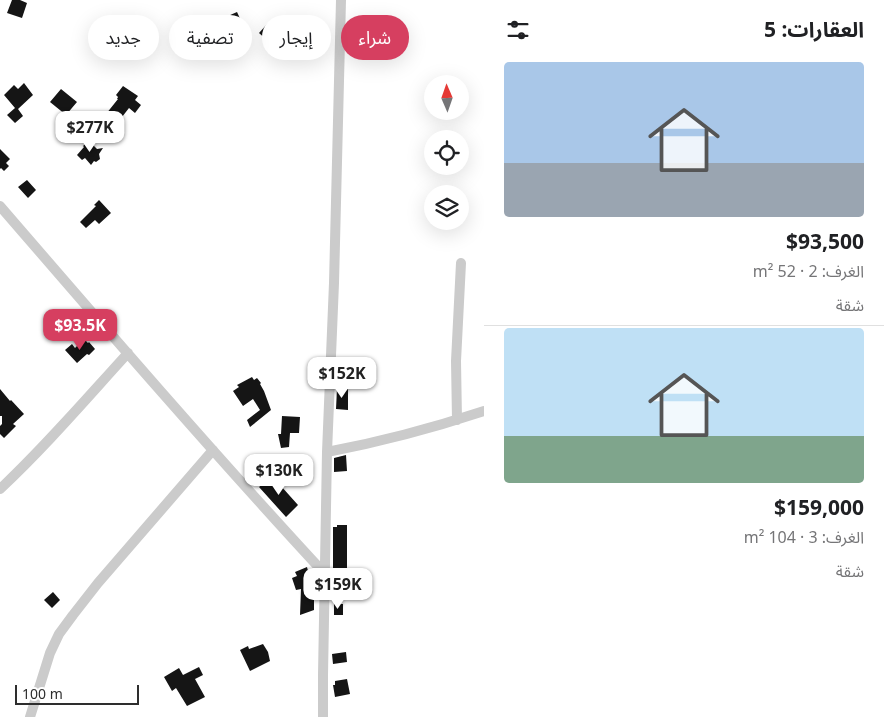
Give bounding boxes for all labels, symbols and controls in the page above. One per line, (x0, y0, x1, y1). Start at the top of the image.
chip: جديد (88, 15, 159, 60)
chip: تصفية (169, 15, 252, 60)
chip: إيجار (262, 15, 331, 60)
chip: شراء (341, 15, 409, 60)
text: العقارات: 5 (764, 15, 864, 43)
icon: filters (504, 16, 532, 44)
north arrow (424, 75, 469, 120)
map controls (424, 75, 469, 230)
icon: home (639, 95, 729, 185)
pin: $277K (55, 110, 125, 153)
text: $277K (66, 116, 114, 138)
button: locate (424, 130, 469, 175)
button: layers (424, 185, 469, 230)
text: $93,500 (786, 227, 864, 255)
text: الغرف: 2 · 52 m² (753, 260, 864, 282)
text: شقة (836, 294, 864, 316)
pin: $93.5K (39, 308, 121, 351)
text: $93.5K (54, 314, 106, 336)
pin: $152K (307, 356, 377, 399)
icon: home (639, 360, 729, 450)
text: $152K (318, 362, 366, 384)
pin: $130K (244, 454, 314, 496)
text: $130K (255, 459, 303, 481)
text: $159,000 (774, 493, 864, 521)
text: الغرف: 3 · 104 m² (744, 526, 864, 548)
text: شقة (836, 560, 864, 582)
pin: $159K (303, 568, 373, 610)
text: $159K (314, 573, 362, 595)
scale bar (15, 682, 139, 705)
text: 100 m (22, 684, 63, 703)

